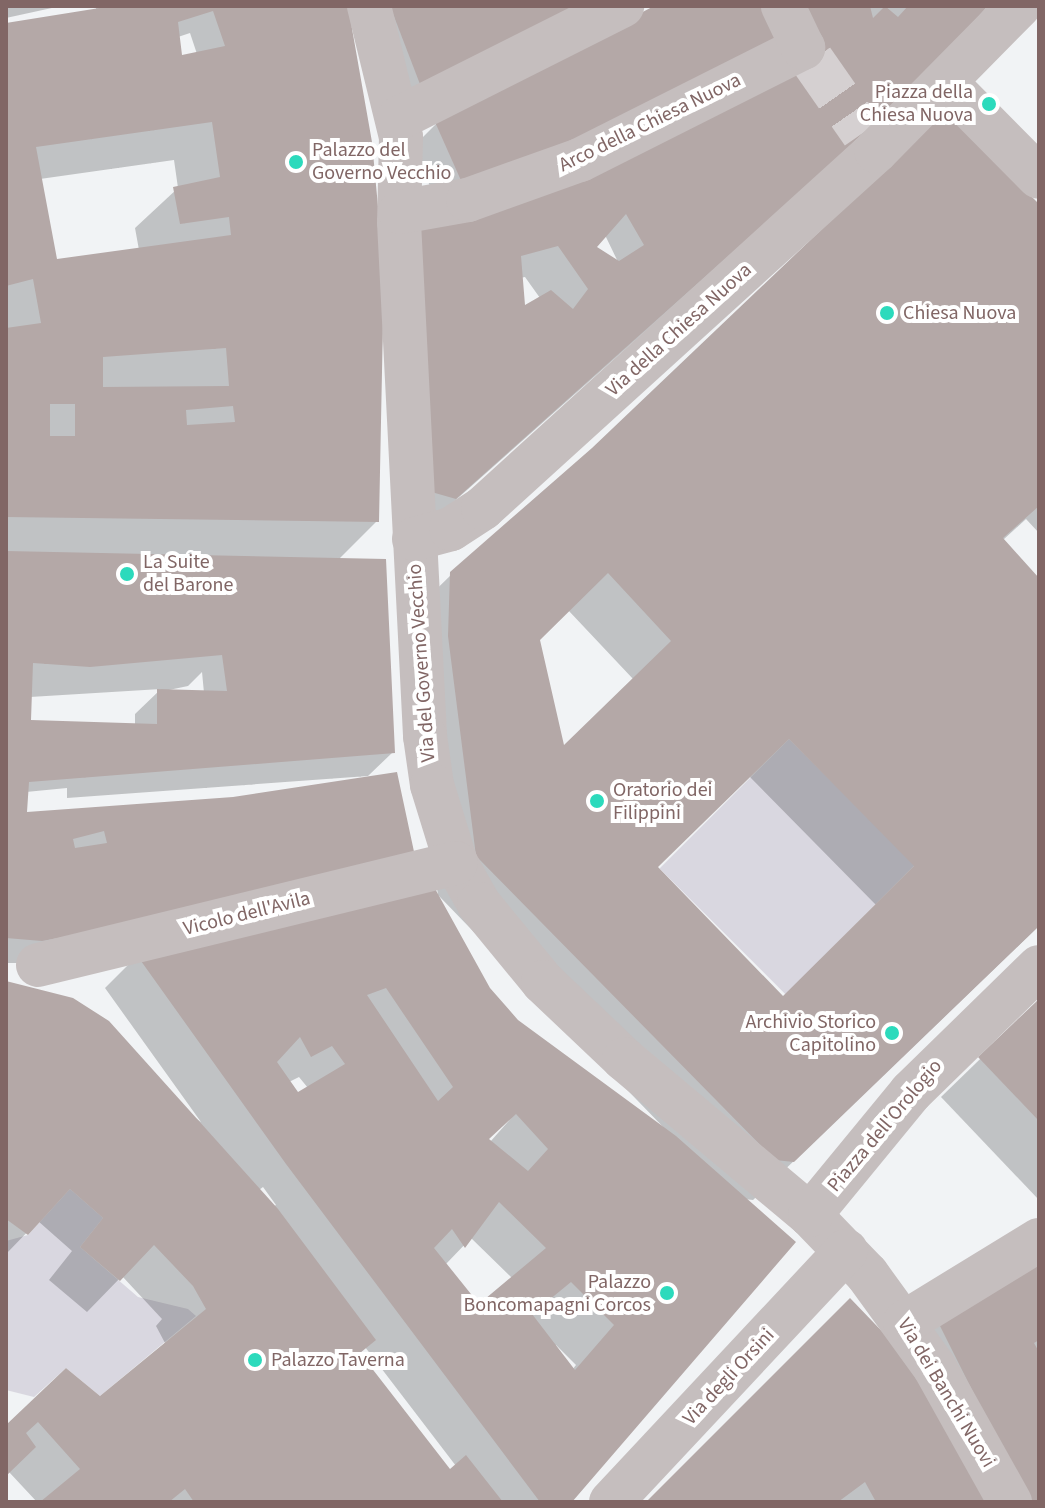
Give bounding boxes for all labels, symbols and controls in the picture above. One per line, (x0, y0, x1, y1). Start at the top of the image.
street label: Arco della Chiesa Nuova (555, 68, 745, 178)
place label: Piazza della Chiesa Nuova (860, 80, 973, 127)
marker: Piazza della Chiesa Nuova (980, 95, 998, 113)
place label: Palazzo del Governo Vecchio (312, 138, 451, 185)
marker: Palazzo del Governo Vecchio (287, 153, 305, 171)
street label: Via della Chiesa Nuova (601, 258, 757, 402)
place label: Chiesa Nuova (903, 301, 1016, 325)
marker: Chiesa Nuova (878, 304, 896, 322)
place label: La Suite del Barone (143, 550, 233, 597)
street label: Via del Governo Vecchio (403, 563, 441, 763)
marker: La Suite del Barone (118, 565, 136, 583)
place label: Oratorio dei Filippini (613, 778, 713, 825)
marker: Oratorio dei Filippini (588, 792, 606, 810)
street label: Vicolo dell'Avila (181, 887, 313, 941)
place label: Archivio Storico Capitolino (745, 1010, 876, 1057)
marker: Archivio Storico Capitolino (883, 1024, 901, 1042)
street label: Piazza dell'Orologio (823, 1055, 947, 1197)
place label: Palazzo Boncomapagni Corcos (464, 1270, 651, 1317)
marker: Palazzo Boncomapagni Corcos (658, 1284, 676, 1302)
street label: Via dei Banchi Nuovi (892, 1314, 1000, 1472)
street label: Via degli Orsini (678, 1324, 780, 1430)
place label: Palazzo Taverna (271, 1348, 405, 1372)
marker: Palazzo Taverna (246, 1351, 264, 1369)

